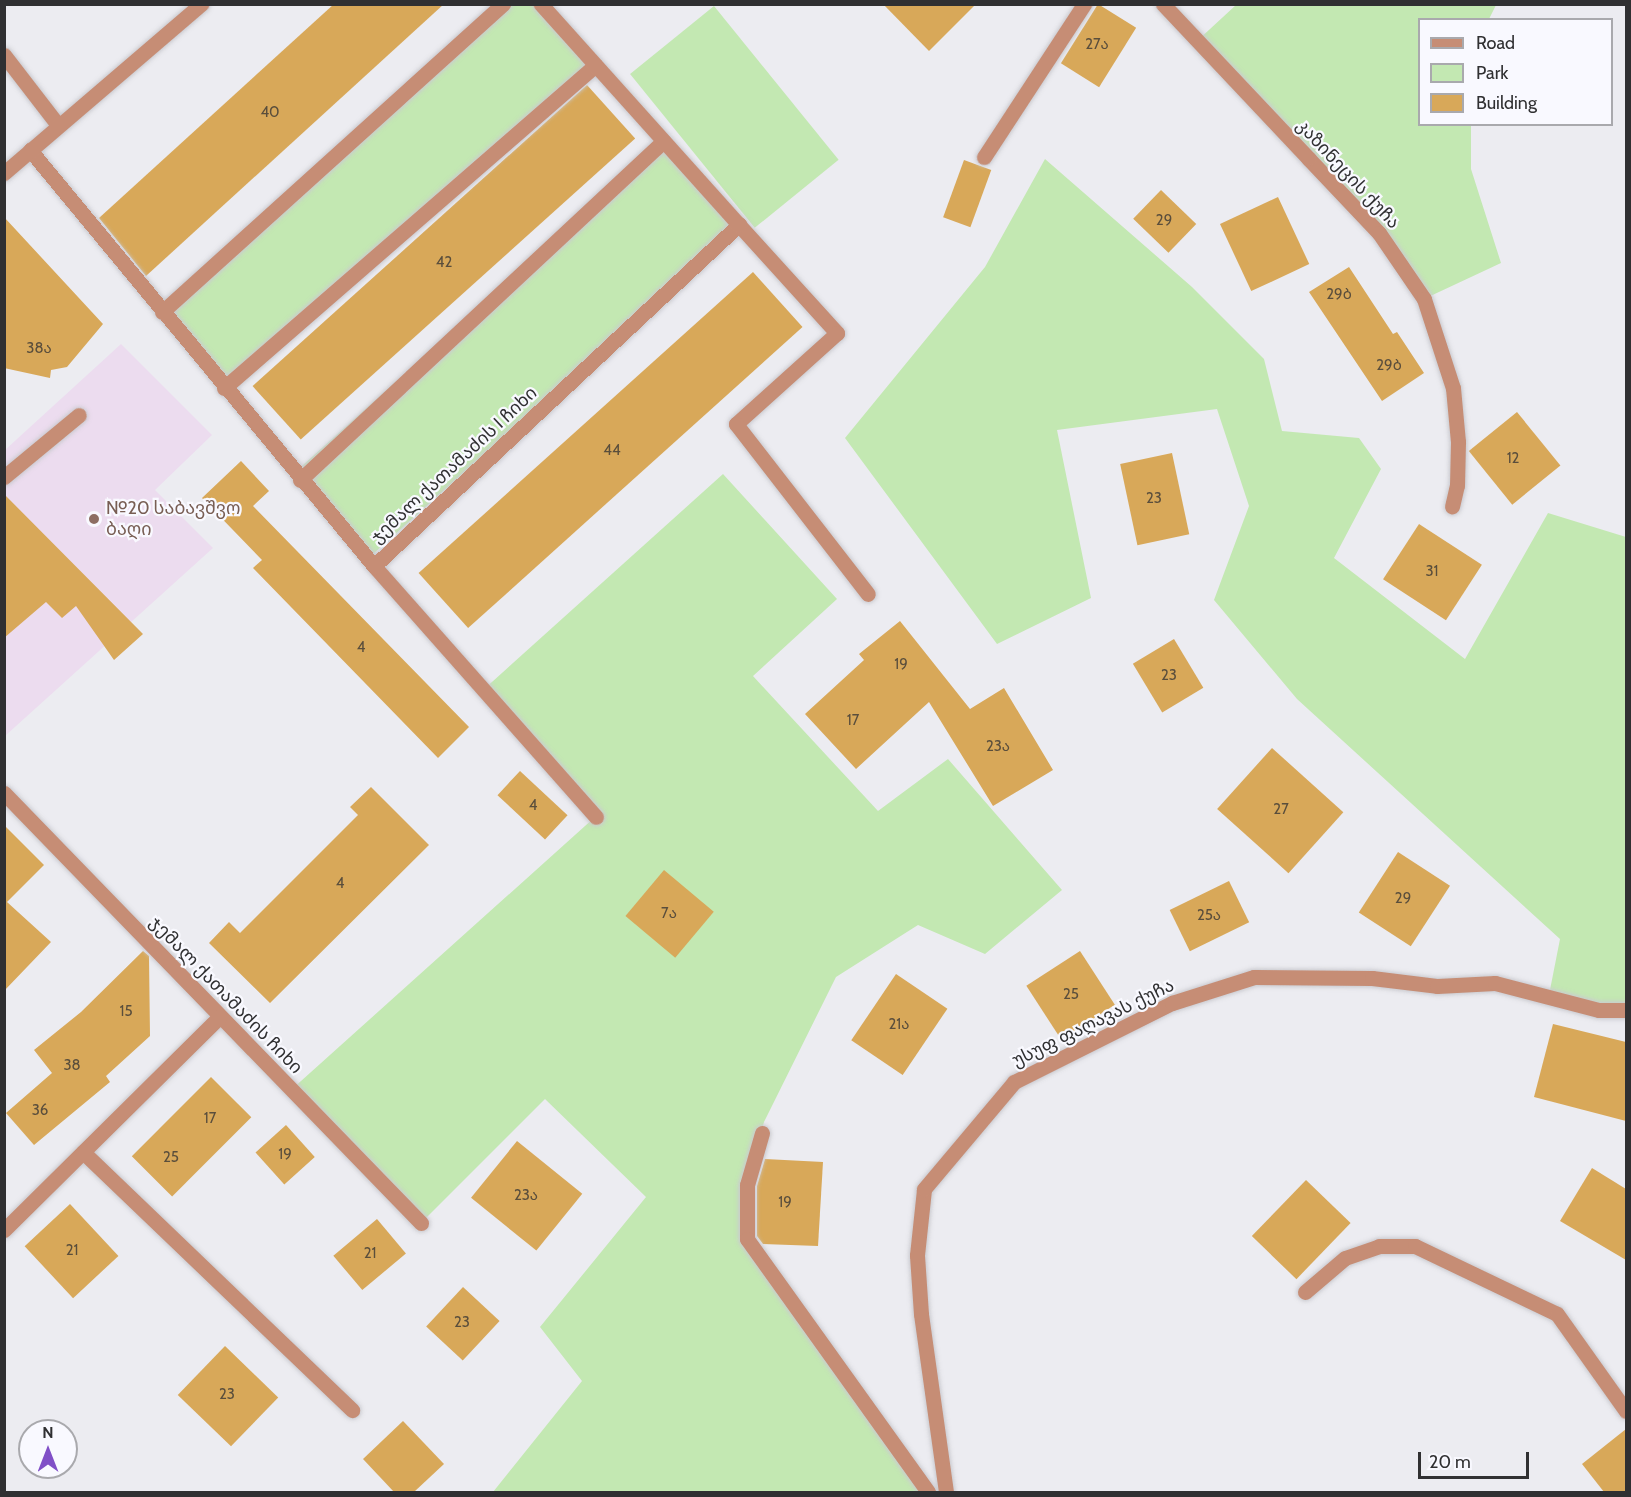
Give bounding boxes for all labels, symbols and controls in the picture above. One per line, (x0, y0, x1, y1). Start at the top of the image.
legend (1418, 18, 1613, 126)
text: Road (1476, 32, 1515, 54)
house number: 27ა (1085, 36, 1109, 54)
text: Park (1476, 62, 1508, 84)
text: Building (1476, 92, 1537, 114)
house number: 40 (260, 104, 280, 122)
street label: კაზინეცის ქუჩა (1292, 115, 1404, 233)
house number: 29 (1156, 212, 1172, 230)
house number: 42 (436, 254, 452, 272)
house number: 29ბ (1326, 286, 1352, 304)
house number: 38ა (26, 340, 52, 358)
house number: 29ბ (1376, 357, 1402, 375)
street label: ჯემალ ქათამაძის I ჩიხი (366, 382, 542, 548)
house number: 44 (603, 442, 621, 460)
house number: 12 (1507, 450, 1519, 468)
house number: 23 (1146, 490, 1162, 508)
place label: №20 საბავშვო ბაღი (106, 498, 240, 540)
marker: №20 საბავშვო ბაღი (87, 512, 101, 526)
house number: 31 (1425, 563, 1439, 581)
house number: 4 (357, 639, 365, 657)
house number: 19 (894, 656, 908, 674)
house number: 23 (1161, 667, 1177, 685)
house number: 17 (847, 712, 859, 730)
house number: 23ა (986, 738, 1010, 756)
house number: 4 (529, 797, 537, 815)
house number: 27 (1273, 801, 1289, 819)
house number: 4 (336, 875, 344, 893)
house number: 29 (1395, 890, 1411, 908)
house number: 7ა (661, 905, 677, 923)
house number: 25ა (1197, 907, 1221, 925)
street label: ჯემალ ქათამაძის ჩიხი (145, 912, 307, 1078)
street label: უსუფ ფაღავას ქუჩა (1008, 974, 1178, 1072)
house number: 25 (1063, 986, 1079, 1004)
house number: 15 (119, 1003, 133, 1021)
house number: 21ა (889, 1016, 909, 1034)
house number: 38 (63, 1057, 81, 1075)
house number: 36 (32, 1102, 48, 1120)
house number: 17 (204, 1110, 216, 1128)
house number: 19 (278, 1146, 292, 1164)
house number: 25 (163, 1149, 179, 1167)
house number: 23ა (514, 1187, 538, 1205)
house number: 19 (778, 1194, 792, 1212)
house number: 21 (66, 1242, 78, 1260)
house number: 21 (364, 1245, 376, 1263)
house number: 23 (454, 1314, 470, 1332)
house number: 23 (219, 1386, 235, 1404)
north arrow (18, 1419, 78, 1479)
text: N (42, 1423, 54, 1442)
scale bar (1421, 1440, 1532, 1478)
text: 20 m (1429, 1451, 1471, 1473)

